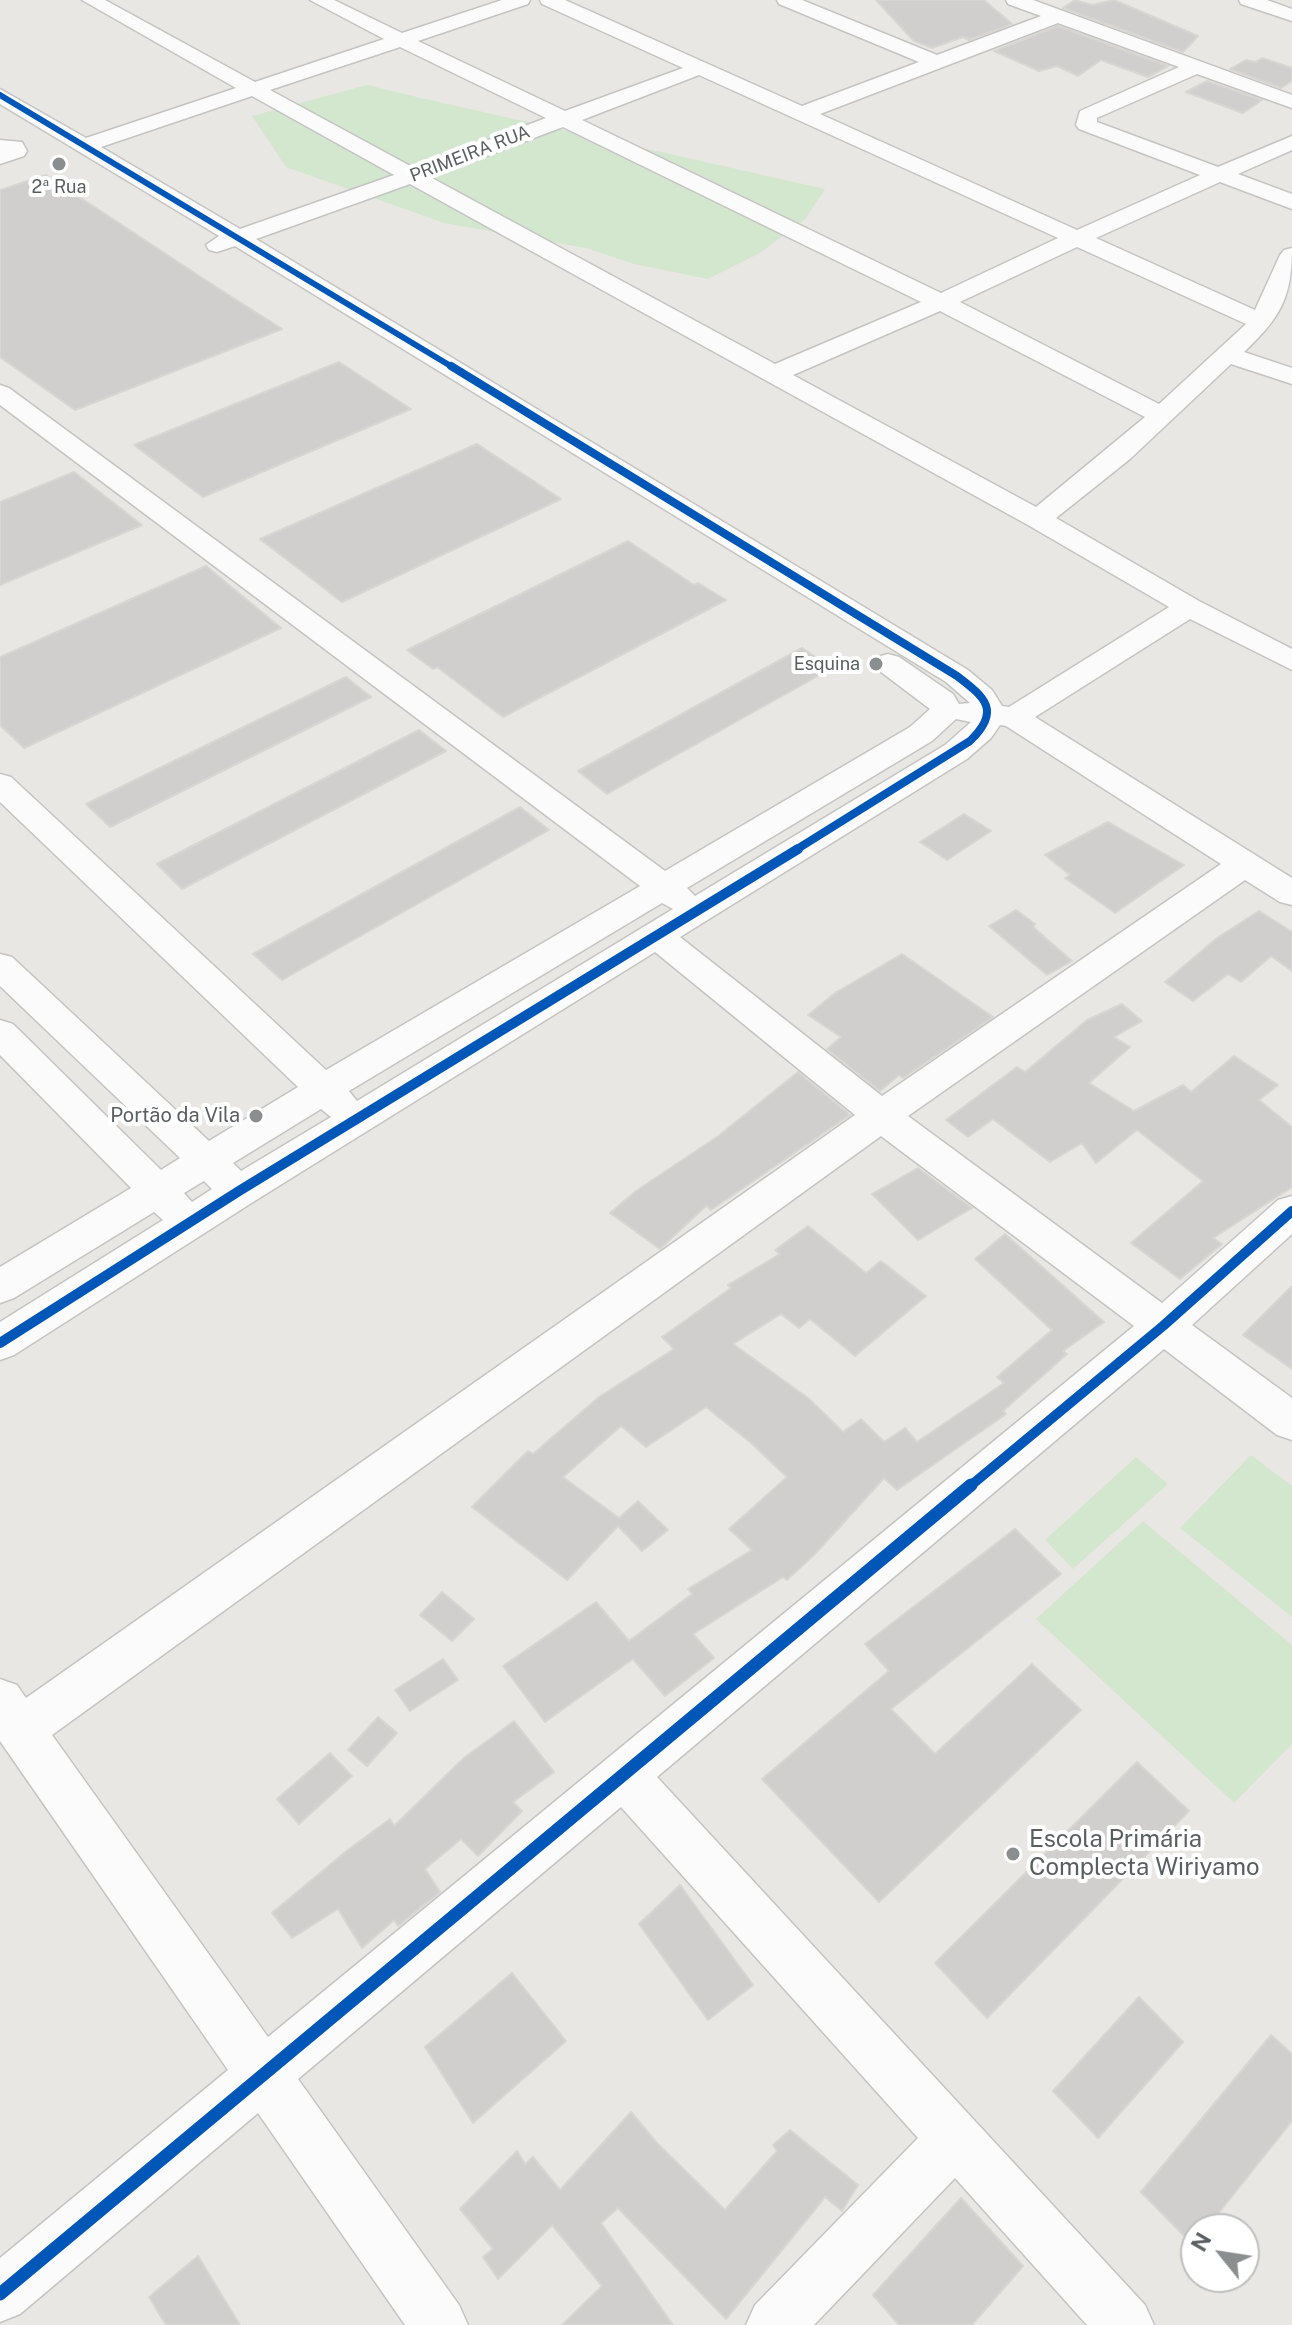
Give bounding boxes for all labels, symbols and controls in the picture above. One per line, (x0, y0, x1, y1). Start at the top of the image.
street label: PRIMEIRA RUA (407, 121, 533, 187)
marker: 2ª Rua (50, 155, 68, 173)
place label: 2ª Rua (32, 176, 86, 198)
place label: Esquina (794, 653, 860, 675)
marker: Esquina (867, 655, 885, 673)
place label: Portão da Vila (110, 1104, 240, 1128)
marker: Portão da Vila (247, 1107, 265, 1125)
place label: Escola Primária Complecta Wiriyamo (1029, 1826, 1260, 1882)
marker: Escola Primária Complecta Wiriyamo (1004, 1845, 1022, 1863)
north arrow (1180, 2213, 1260, 2293)
text: N (1185, 2228, 1217, 2256)

